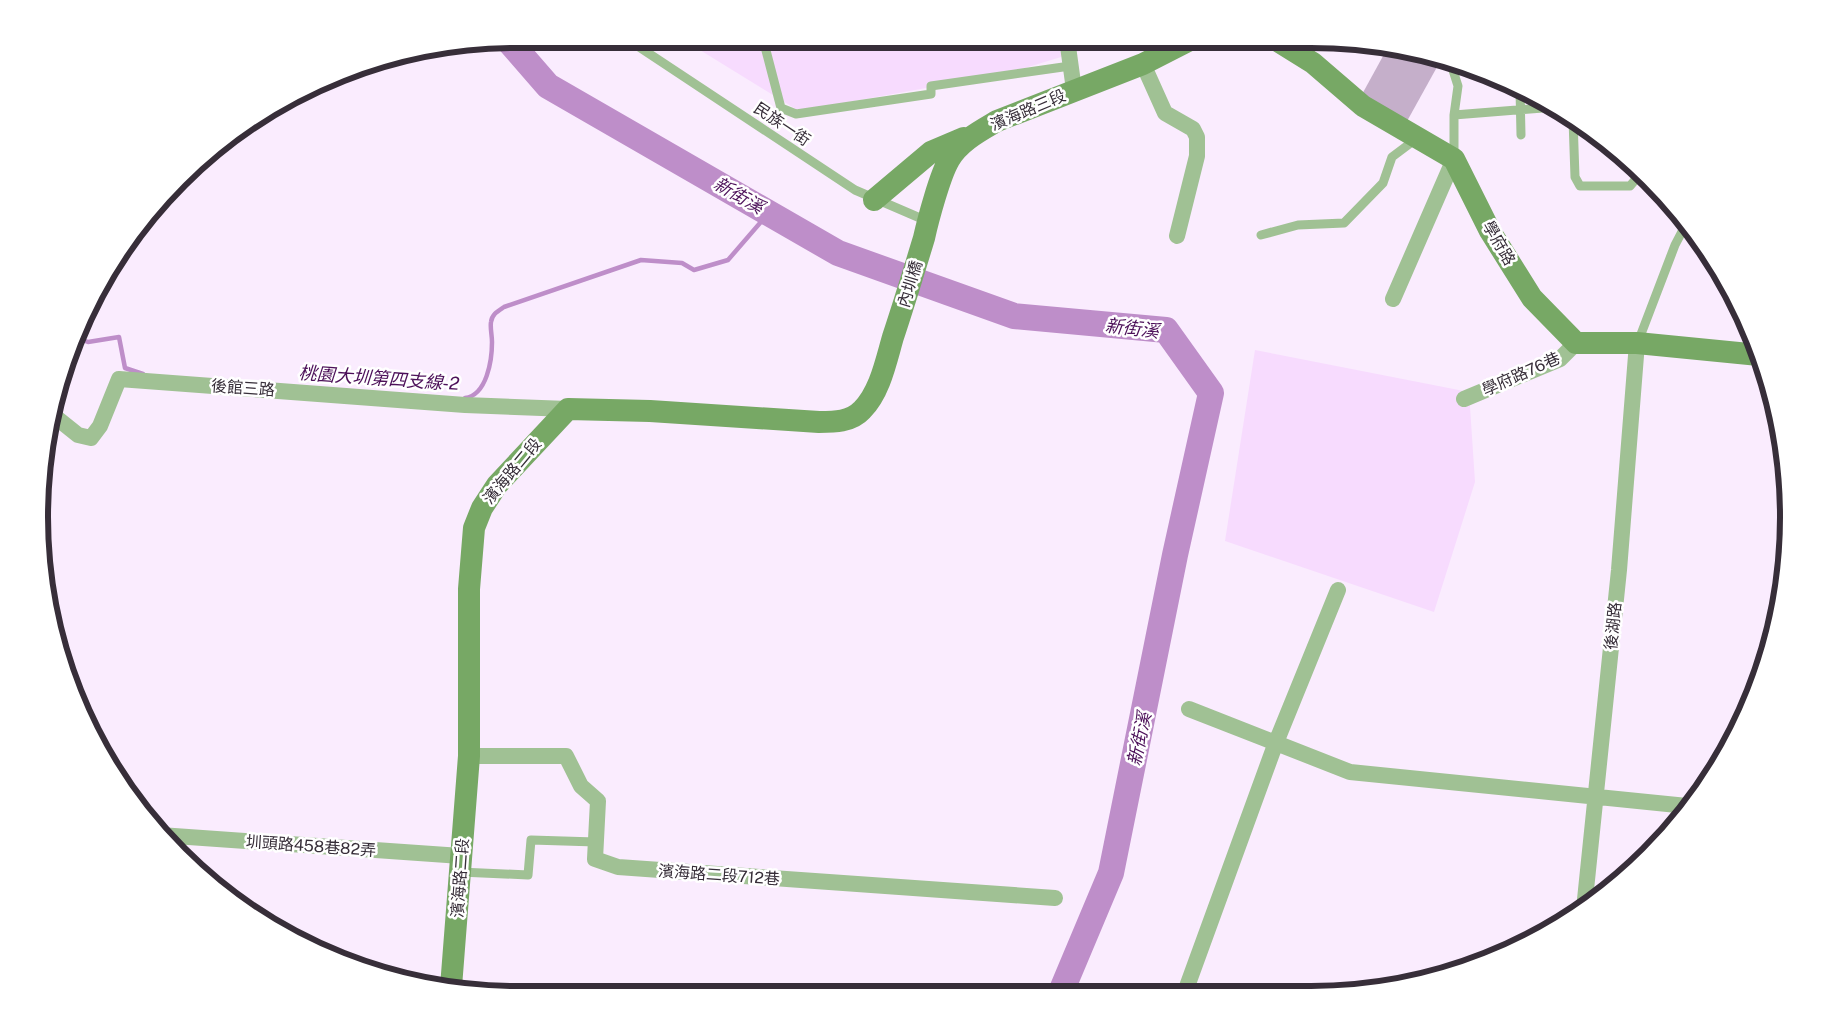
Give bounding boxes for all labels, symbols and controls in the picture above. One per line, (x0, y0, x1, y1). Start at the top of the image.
street label: 濱海路三段 (987, 86, 1069, 134)
street label: 民族一街 (750, 98, 814, 150)
water label: 新街溪 (710, 172, 770, 219)
street label: 學府路 (1479, 217, 1519, 269)
street label: 內圳橋 (894, 258, 926, 310)
water label: 新街溪 (1104, 314, 1163, 342)
street label: 學府路76巷 (1479, 348, 1563, 400)
water label: 桃園大圳第四支線-2 (298, 362, 461, 394)
street label: 後館三路 (210, 376, 276, 400)
street label: 濱海路二段 (479, 434, 545, 508)
street label: 後湖路 (1601, 601, 1625, 651)
water label: 新街溪 (1123, 707, 1156, 768)
street label: 圳頭路458巷82弄 (245, 832, 377, 860)
street label: 濱海路二段 (448, 837, 472, 919)
street label: 濱海路二段712巷 (657, 861, 781, 889)

